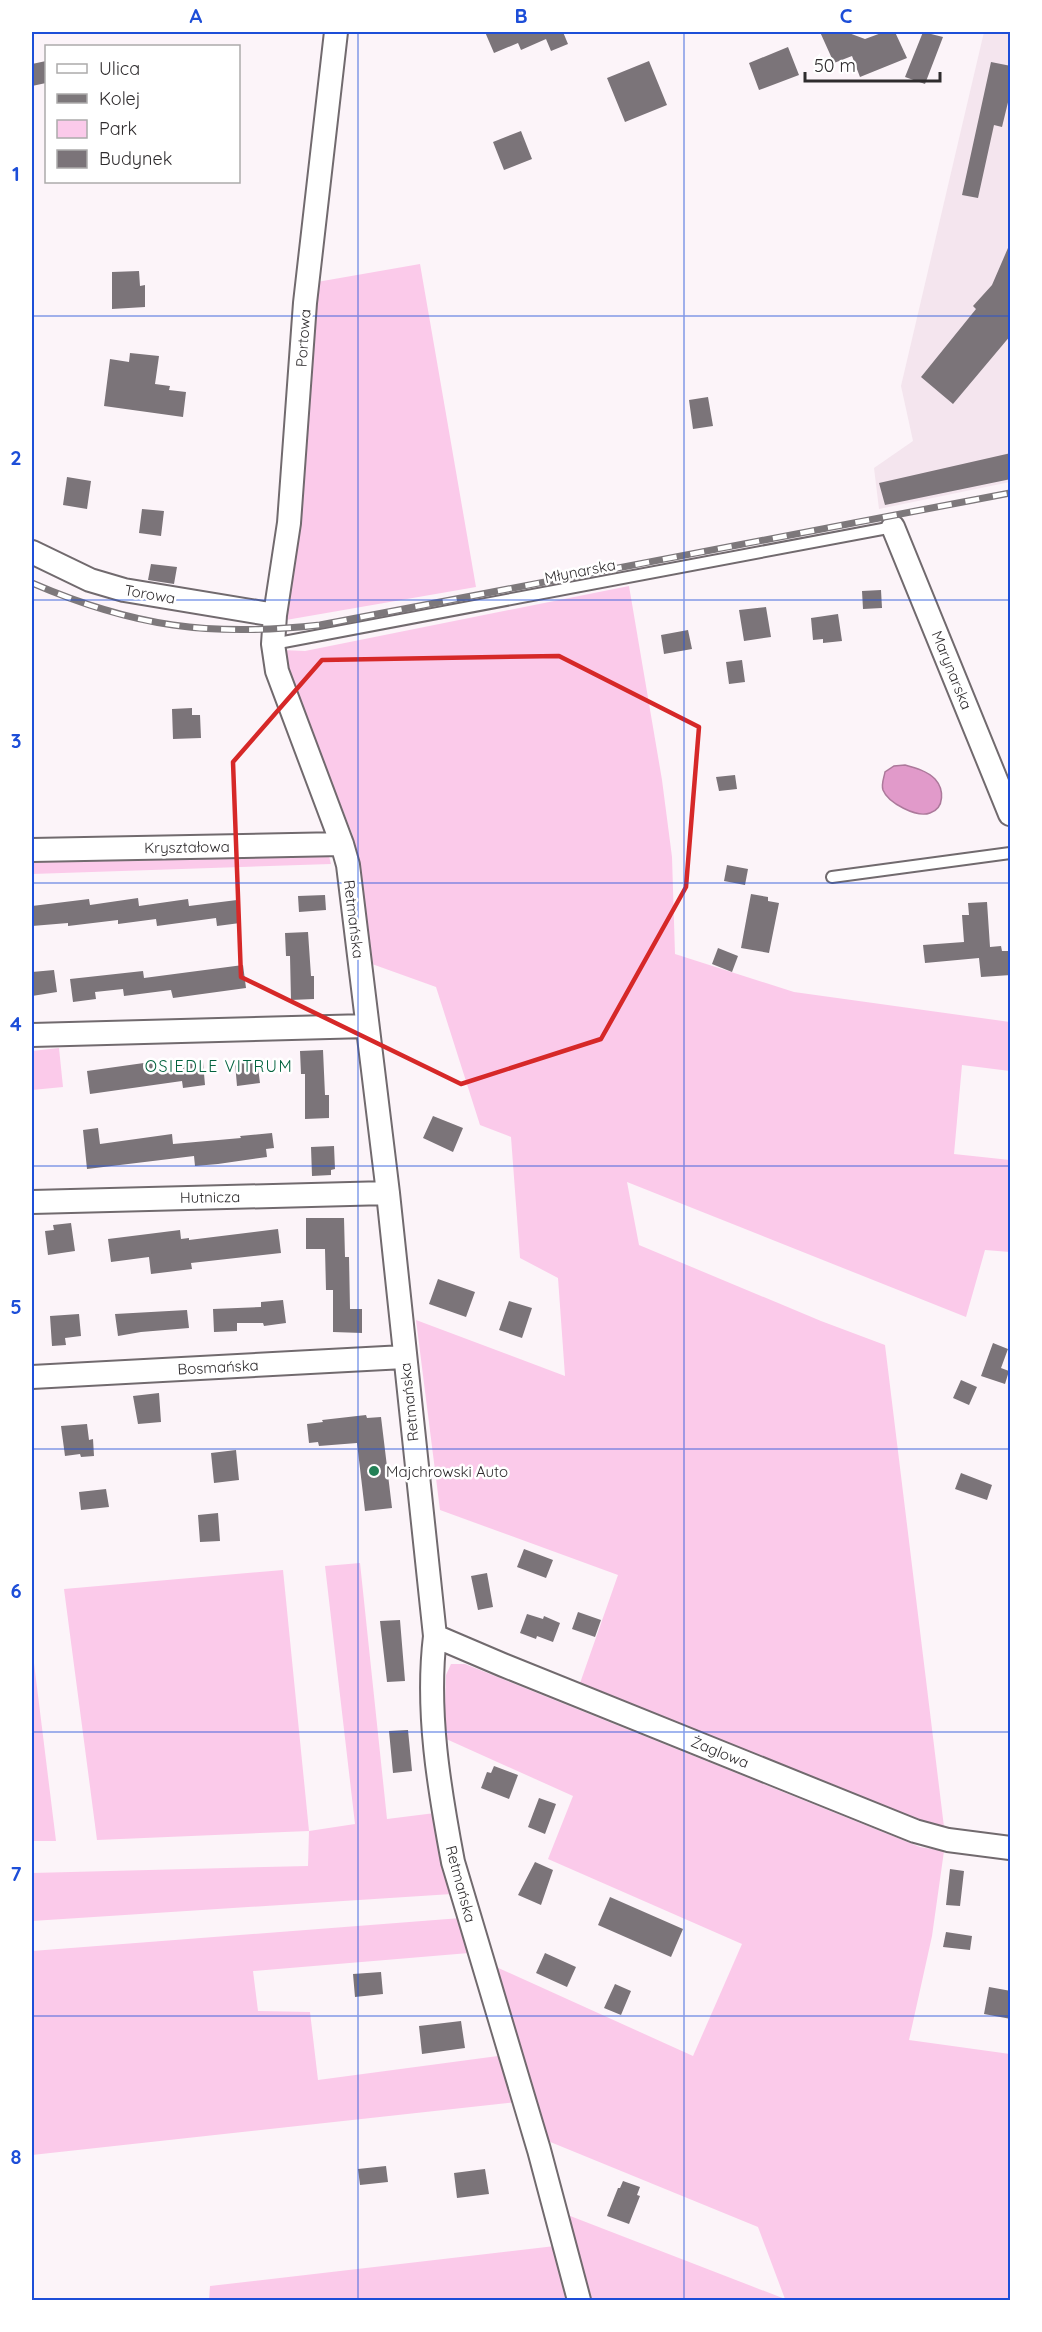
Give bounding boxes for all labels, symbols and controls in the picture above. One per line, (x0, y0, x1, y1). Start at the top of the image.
text: A (190, 3, 203, 28)
text: B (514, 3, 528, 28)
text: C (840, 3, 853, 28)
legend (45, 45, 240, 183)
scale bar (805, 45, 940, 83)
text: 50 m (814, 54, 856, 77)
text: Ulica (99, 57, 140, 80)
text: Kolej (99, 87, 141, 110)
text: Park (99, 117, 137, 140)
text: Budynek (99, 147, 172, 170)
text: 1 (12, 161, 20, 186)
street label: Portowa (291, 308, 315, 368)
text: 2 (10, 445, 22, 470)
street label: Młynarska (543, 555, 617, 587)
street label: Torowa (123, 580, 177, 608)
street label: Marynarska (928, 628, 976, 712)
text: 3 (11, 728, 21, 753)
street label: Kryształowa (144, 837, 230, 857)
street label: Retmańska (340, 879, 368, 959)
text: 4 (10, 1011, 22, 1036)
district label: OSIEDLE VITRUM (145, 1056, 293, 1076)
street label: Hutnicza (180, 1187, 240, 1207)
text: 5 (10, 1294, 22, 1319)
street label: Bosmańska (177, 1355, 259, 1379)
street label: Retmańska (395, 1362, 423, 1442)
place label: Majchrowski Auto (386, 1462, 508, 1481)
marker: Majchrowski Auto (367, 1464, 381, 1478)
text: 6 (10, 1578, 22, 1603)
street label: Żaglowa (688, 1732, 752, 1772)
street label: Retmańska (442, 1843, 480, 1925)
text: 7 (11, 1861, 22, 1886)
text: 8 (11, 2144, 22, 2169)

